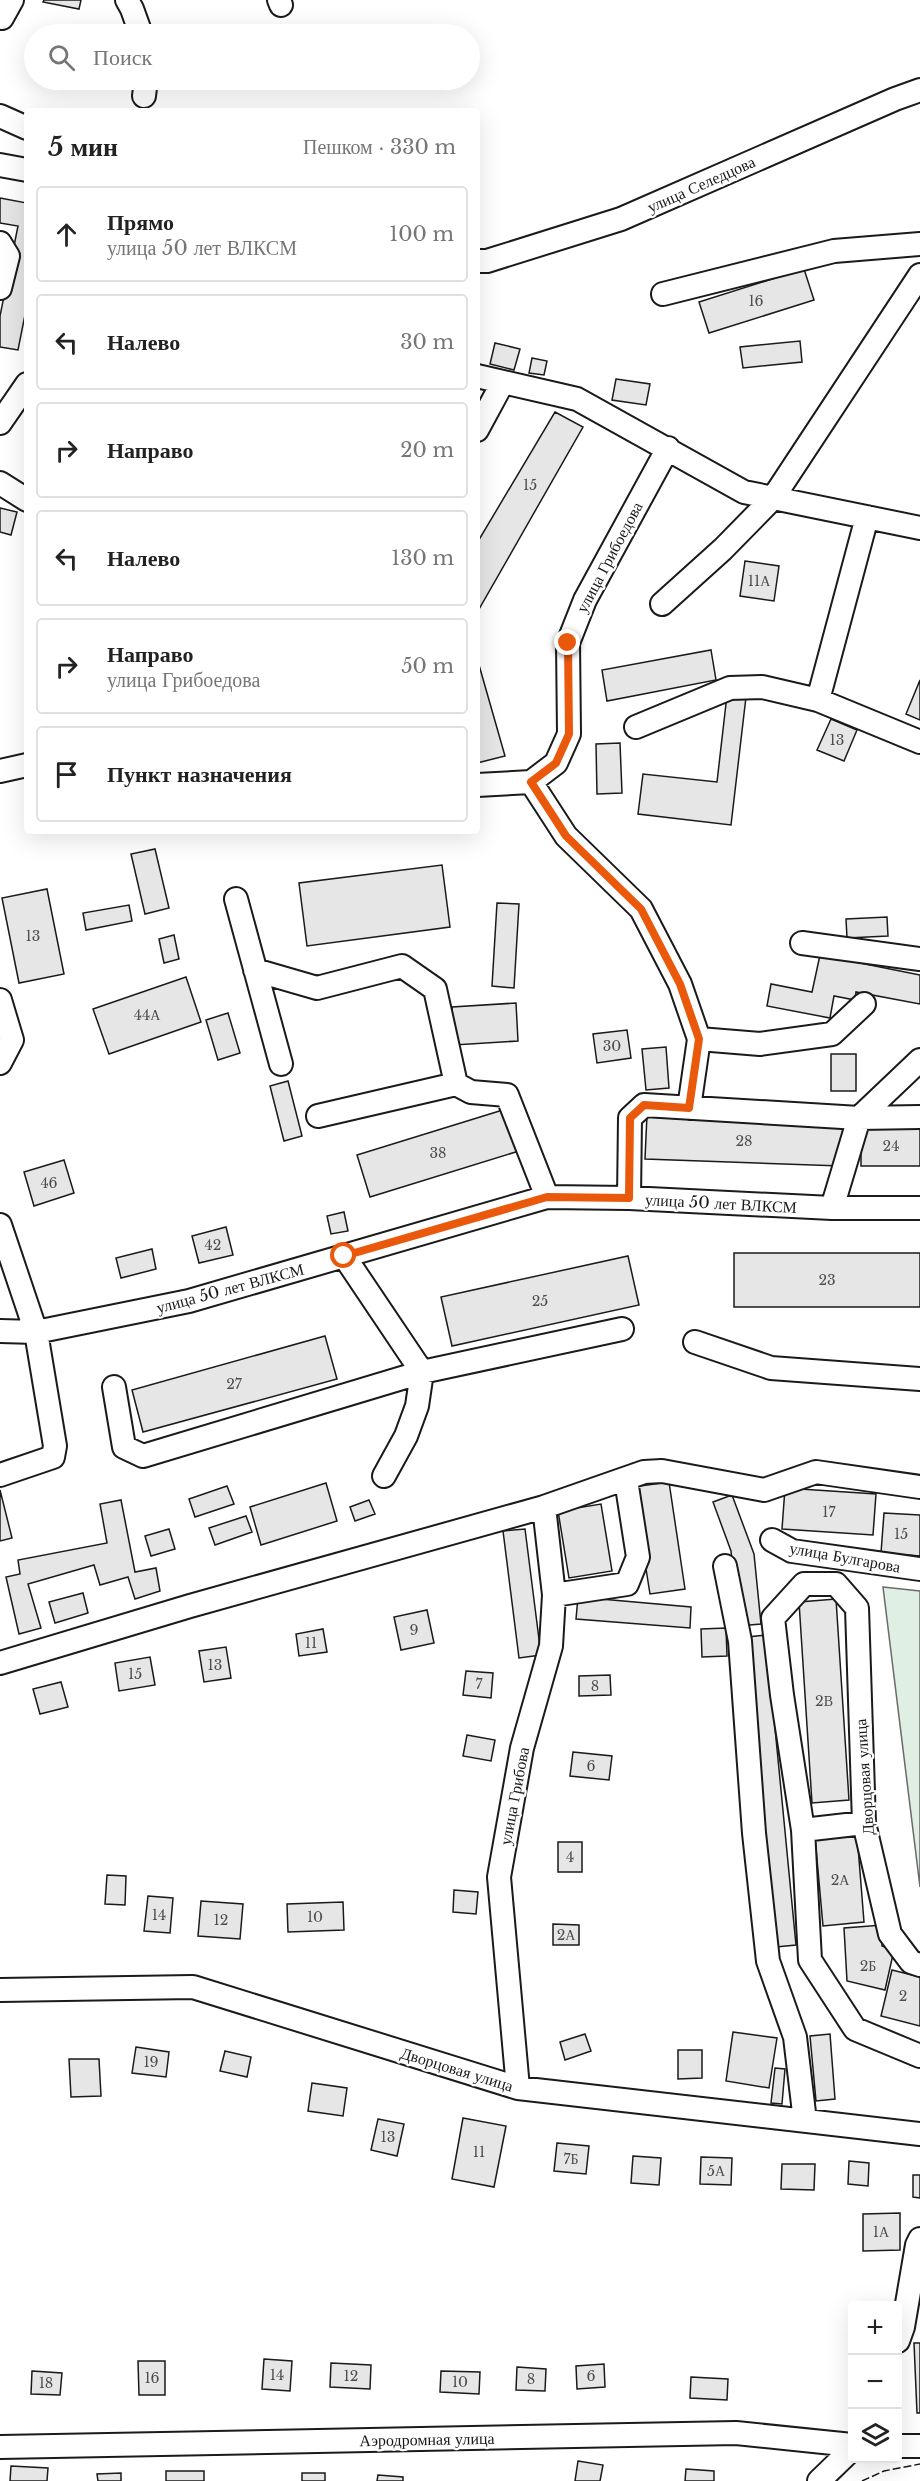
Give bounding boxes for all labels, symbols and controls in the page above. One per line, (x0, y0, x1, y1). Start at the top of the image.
search box (24, 24, 480, 90)
icon: search (45, 41, 78, 74)
text: Поиск (93, 44, 152, 71)
text: 5 мин (48, 131, 118, 163)
text: Пешком · 330 m (303, 135, 456, 159)
street label: улица Селедцова (644, 151, 758, 217)
text: Прямо (107, 209, 174, 236)
icon: ahead (50, 218, 83, 251)
text: 100 m (389, 222, 454, 246)
text: улица 50 лет ВЛКСМ (107, 236, 297, 260)
house number: 16 (748, 292, 764, 310)
icon: left (50, 326, 83, 359)
text: Налево (107, 329, 180, 356)
text: 30 m (400, 330, 454, 354)
icon: right (50, 434, 83, 467)
text: Направо (107, 437, 193, 464)
text: 20 m (400, 438, 454, 462)
house number: 15 (523, 476, 537, 494)
street label: улица Грибоедова (571, 498, 647, 616)
icon: left (50, 542, 83, 575)
text: Налево (107, 545, 180, 572)
text: 130 m (391, 546, 454, 570)
house number: 11А (748, 572, 771, 590)
route end (554, 629, 580, 655)
text: Направо (107, 641, 193, 668)
icon: right (50, 650, 83, 683)
text: 50 m (401, 654, 454, 678)
text: улица Грибоедова (107, 668, 260, 692)
house number: 13 (830, 731, 844, 749)
icon: arrive (50, 758, 83, 791)
text: Пункт назначения (107, 761, 292, 788)
house number: 13 (26, 927, 40, 945)
house number: 44А (134, 1006, 161, 1024)
house number: 30 (603, 1037, 621, 1055)
house number: 28 (735, 1132, 753, 1150)
house number: 24 (883, 1137, 899, 1155)
house number: 38 (429, 1144, 447, 1162)
house number: 46 (40, 1174, 58, 1192)
street label: улица 50 лет ВЛКСМ (645, 1189, 797, 1217)
house number: 42 (205, 1236, 221, 1254)
route start (330, 1242, 356, 1268)
street label: улица 50 лет ВЛКСМ (154, 1259, 306, 1317)
house number: 23 (818, 1271, 836, 1289)
house number: 25 (532, 1292, 548, 1310)
house number: 27 (226, 1375, 243, 1393)
house number: 17 (822, 1503, 837, 1521)
house number: 15 (894, 1525, 908, 1543)
street label: улица Булгарова (788, 1537, 902, 1577)
house number: 9 (409, 1621, 419, 1639)
house number: 11 (305, 1634, 317, 1652)
house number: 13 (208, 1656, 222, 1674)
house number: 15 (128, 1665, 142, 1683)
house number: 7 (475, 1675, 483, 1693)
house number: 8 (591, 1677, 599, 1695)
house number: 2В (815, 1692, 833, 1710)
street label: Дворцовая улица (850, 1718, 878, 1836)
street label: улица Грибова (495, 1745, 533, 1847)
house number: 6 (586, 1757, 596, 1775)
house number: 4 (566, 1848, 574, 1866)
house number: 2А (831, 1871, 850, 1889)
house number: 14 (152, 1906, 166, 1924)
house number: 10 (307, 1908, 323, 1926)
house number: 12 (214, 1911, 228, 1929)
house number: 2А (557, 1926, 576, 1944)
house number: 2Б (860, 1957, 876, 1975)
house number: 2 (899, 1987, 907, 2005)
street label: Дворцовая улица (398, 2042, 516, 2096)
house number: 19 (143, 2053, 159, 2071)
house number: 13 (381, 2128, 395, 2146)
house number: 11 (473, 2143, 485, 2161)
house number: 7Б (563, 2150, 579, 2168)
house number: 5А (707, 2162, 726, 2180)
house number: 1А (873, 2223, 890, 2241)
map controls (848, 2301, 902, 2463)
button: + (848, 2301, 902, 2355)
button: − (848, 2355, 902, 2409)
house number: 14 (270, 2366, 284, 2384)
house number: 12 (344, 2367, 358, 2385)
house number: 6 (586, 2367, 596, 2385)
house number: 16 (144, 2369, 160, 2387)
house number: 8 (527, 2370, 535, 2388)
house number: 10 (452, 2373, 468, 2391)
house number: 18 (39, 2374, 53, 2392)
button: layers (848, 2409, 902, 2463)
street label: Аэродромная улица (359, 2428, 495, 2450)

